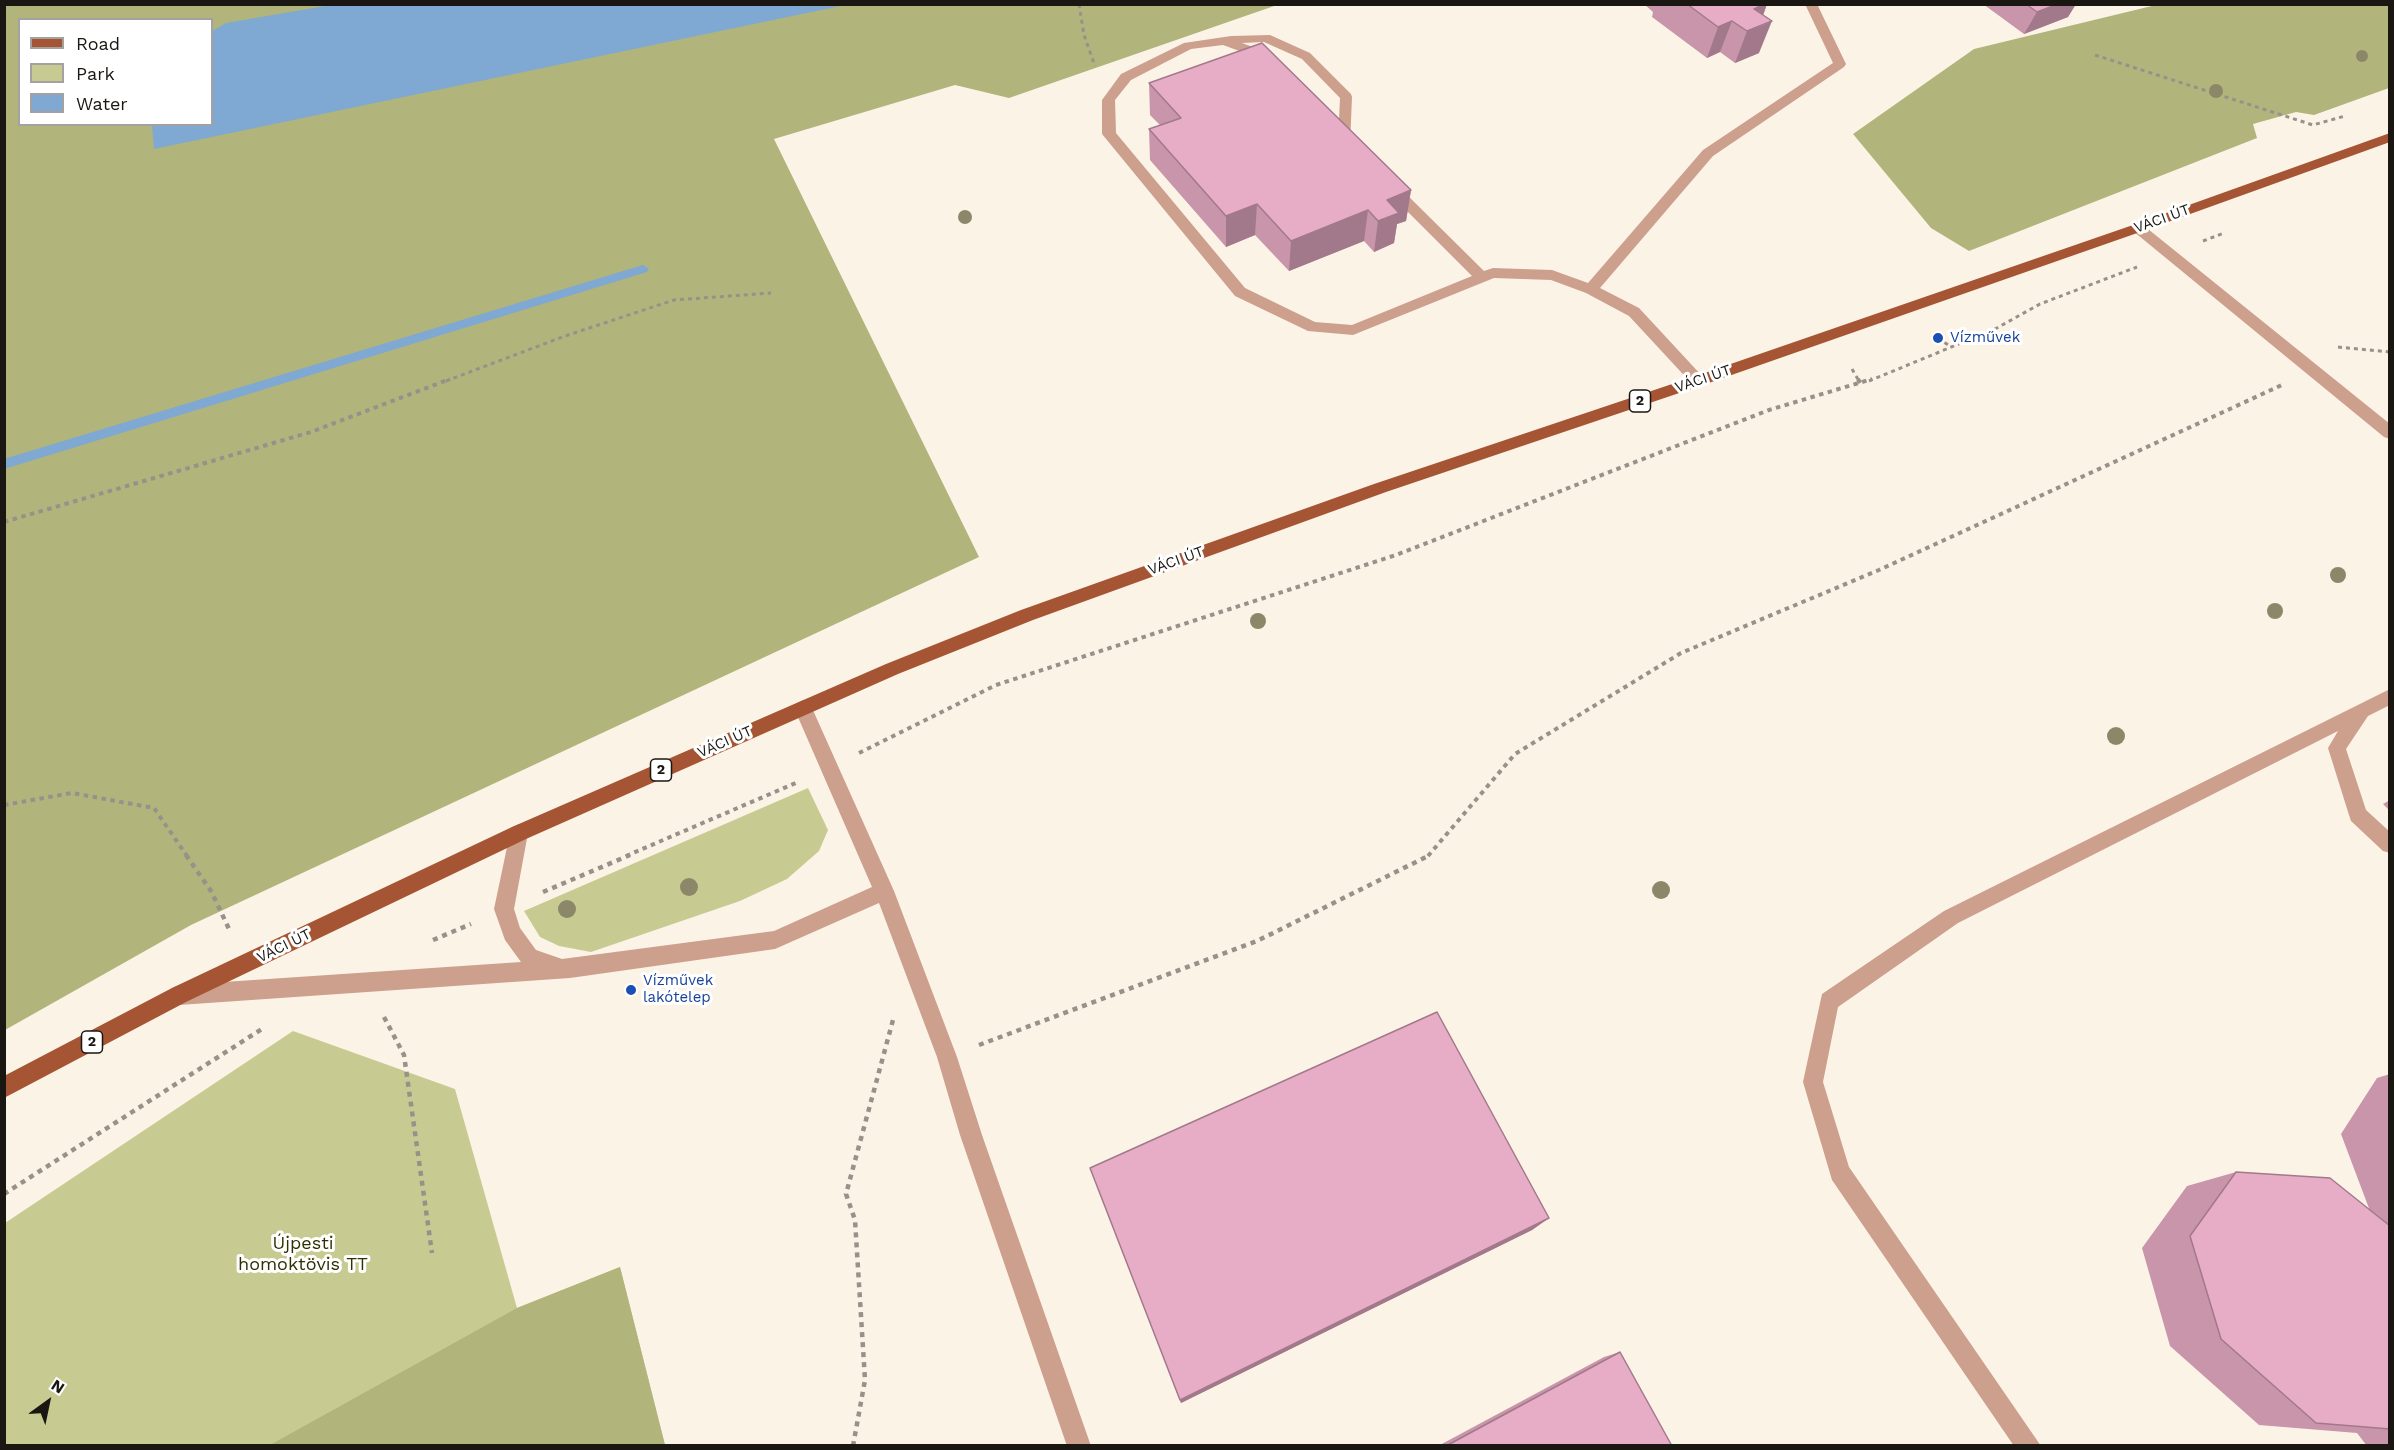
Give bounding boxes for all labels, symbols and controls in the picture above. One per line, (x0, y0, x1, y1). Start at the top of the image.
legend (18, 18, 213, 126)
text: Road (76, 33, 120, 54)
text: Park (76, 63, 115, 84)
text: Water (76, 93, 128, 114)
street label: VÁCI ÚT (2132, 201, 2192, 237)
place label: Vízművek (1950, 329, 2020, 347)
marker: Vízművek (1931, 331, 1945, 345)
street label: VÁCI ÚT (1673, 361, 1733, 397)
road number: 2 (1630, 390, 1650, 412)
street label: VÁCI ÚT (1146, 543, 1206, 579)
street label: VÁCI ÚT (695, 722, 755, 762)
road number: 2 (650, 759, 672, 781)
street label: VÁCI ÚT (254, 925, 314, 967)
place label: Vízművek lakótelep (643, 972, 713, 1007)
marker: Vízművek lakótelep (624, 983, 638, 997)
road number: 2 (82, 1031, 103, 1053)
park label: Újpesti homoktövis TT (238, 1233, 368, 1276)
north arrow (18, 1372, 78, 1432)
text: N (48, 1375, 68, 1398)

